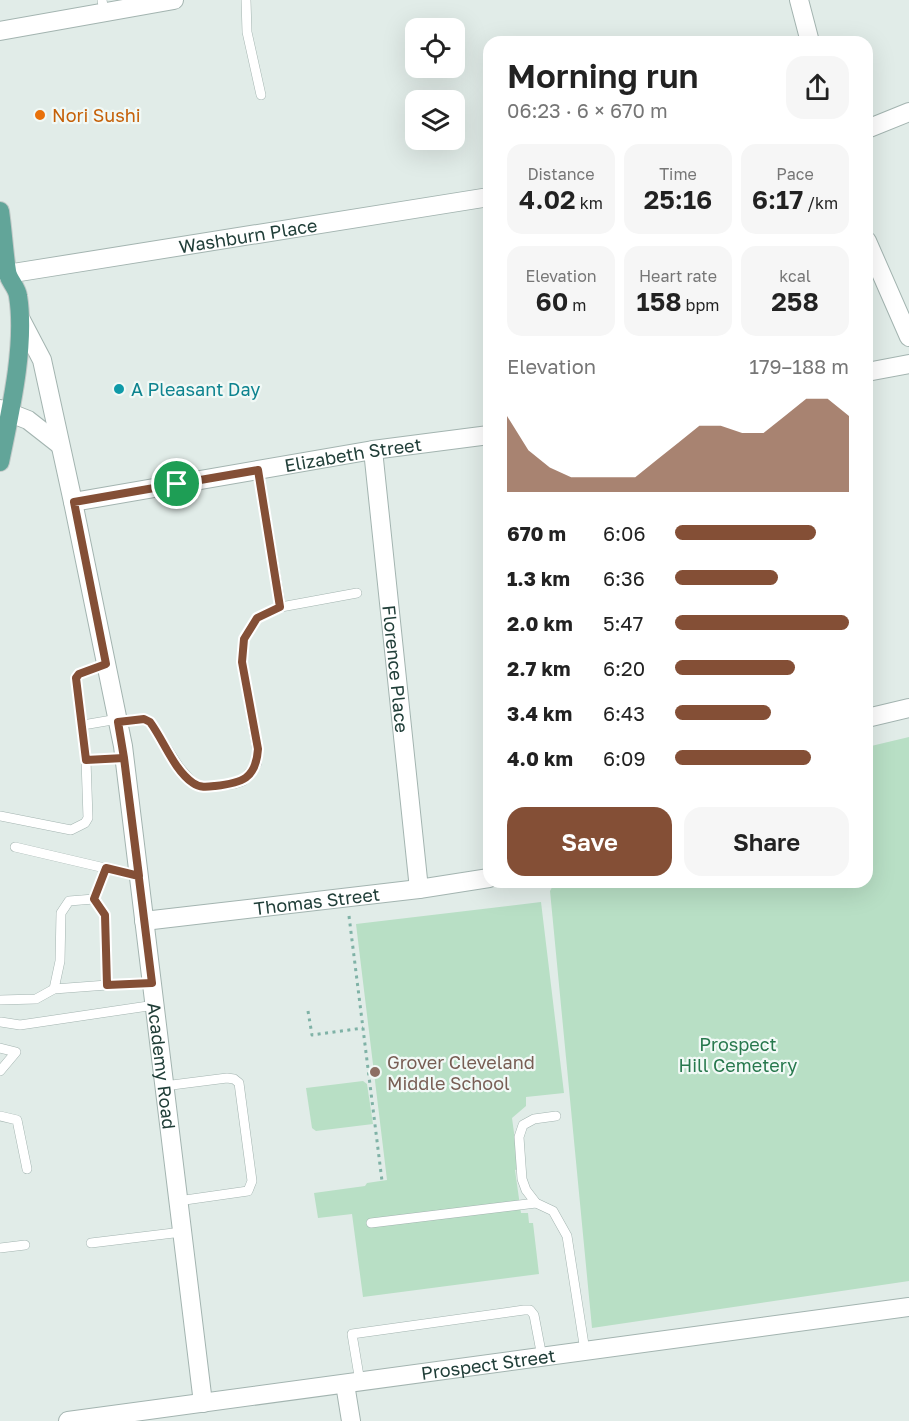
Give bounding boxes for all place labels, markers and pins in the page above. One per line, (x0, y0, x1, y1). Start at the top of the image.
place label: Nori Sushi (52, 104, 141, 126)
marker: Nori Sushi (33, 108, 47, 122)
place label: A Pleasant Day (131, 378, 260, 400)
marker: A Pleasant Day (112, 382, 126, 396)
pin (151, 458, 202, 509)
place label: Grover Cleveland Middle School (387, 1051, 535, 1094)
marker: Grover Cleveland Middle School (368, 1065, 382, 1079)

